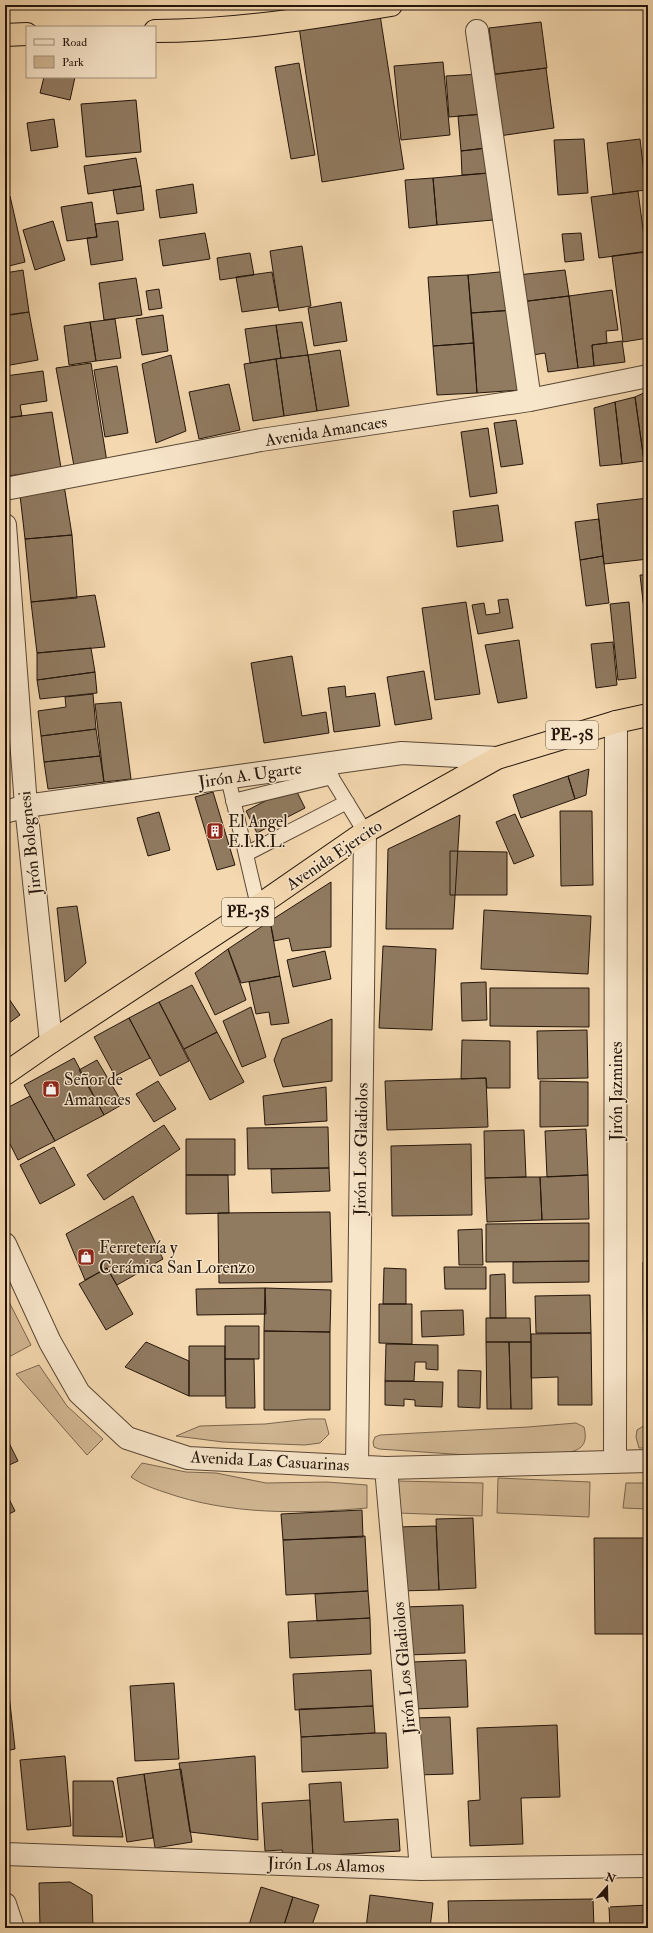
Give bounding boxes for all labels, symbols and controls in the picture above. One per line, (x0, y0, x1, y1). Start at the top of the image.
legend (26, 26, 156, 78)
text: Road (62, 35, 87, 50)
text: Park (62, 55, 84, 70)
street label: Avenida Amancaes (262, 411, 389, 451)
road number: PE-3S (546, 721, 598, 749)
street label: Jirón A. Ugarte (196, 757, 303, 794)
street label: Jirón Bolognesi (14, 789, 47, 897)
place label: El Angel E.I.R.L. (228, 811, 288, 852)
street label: Avenida Ejercito (281, 815, 386, 895)
building icon: El Angel E.I.R.L. (205, 821, 225, 841)
road number: PE-3S (222, 898, 274, 926)
street label: Jirón Jazmines (606, 1041, 628, 1142)
place label: Señor de Amancaes (63, 1069, 131, 1110)
shop icon: Señor de Amancaes (41, 1079, 61, 1099)
street label: Jirón Los Gladiolos (349, 1082, 374, 1217)
place label: Ferretería y Cerámica San Lorenzo (99, 1237, 255, 1278)
shop icon: Ferretería y Cerámica San Lorenzo (76, 1247, 96, 1267)
street label: Avenida Las Casuarinas (189, 1446, 350, 1476)
street label: Jirón Los Gladiolos (388, 1601, 421, 1736)
street label: Jirón Los Alamos (266, 1852, 385, 1879)
north arrow (587, 1867, 627, 1907)
text: N (602, 1870, 618, 1886)

